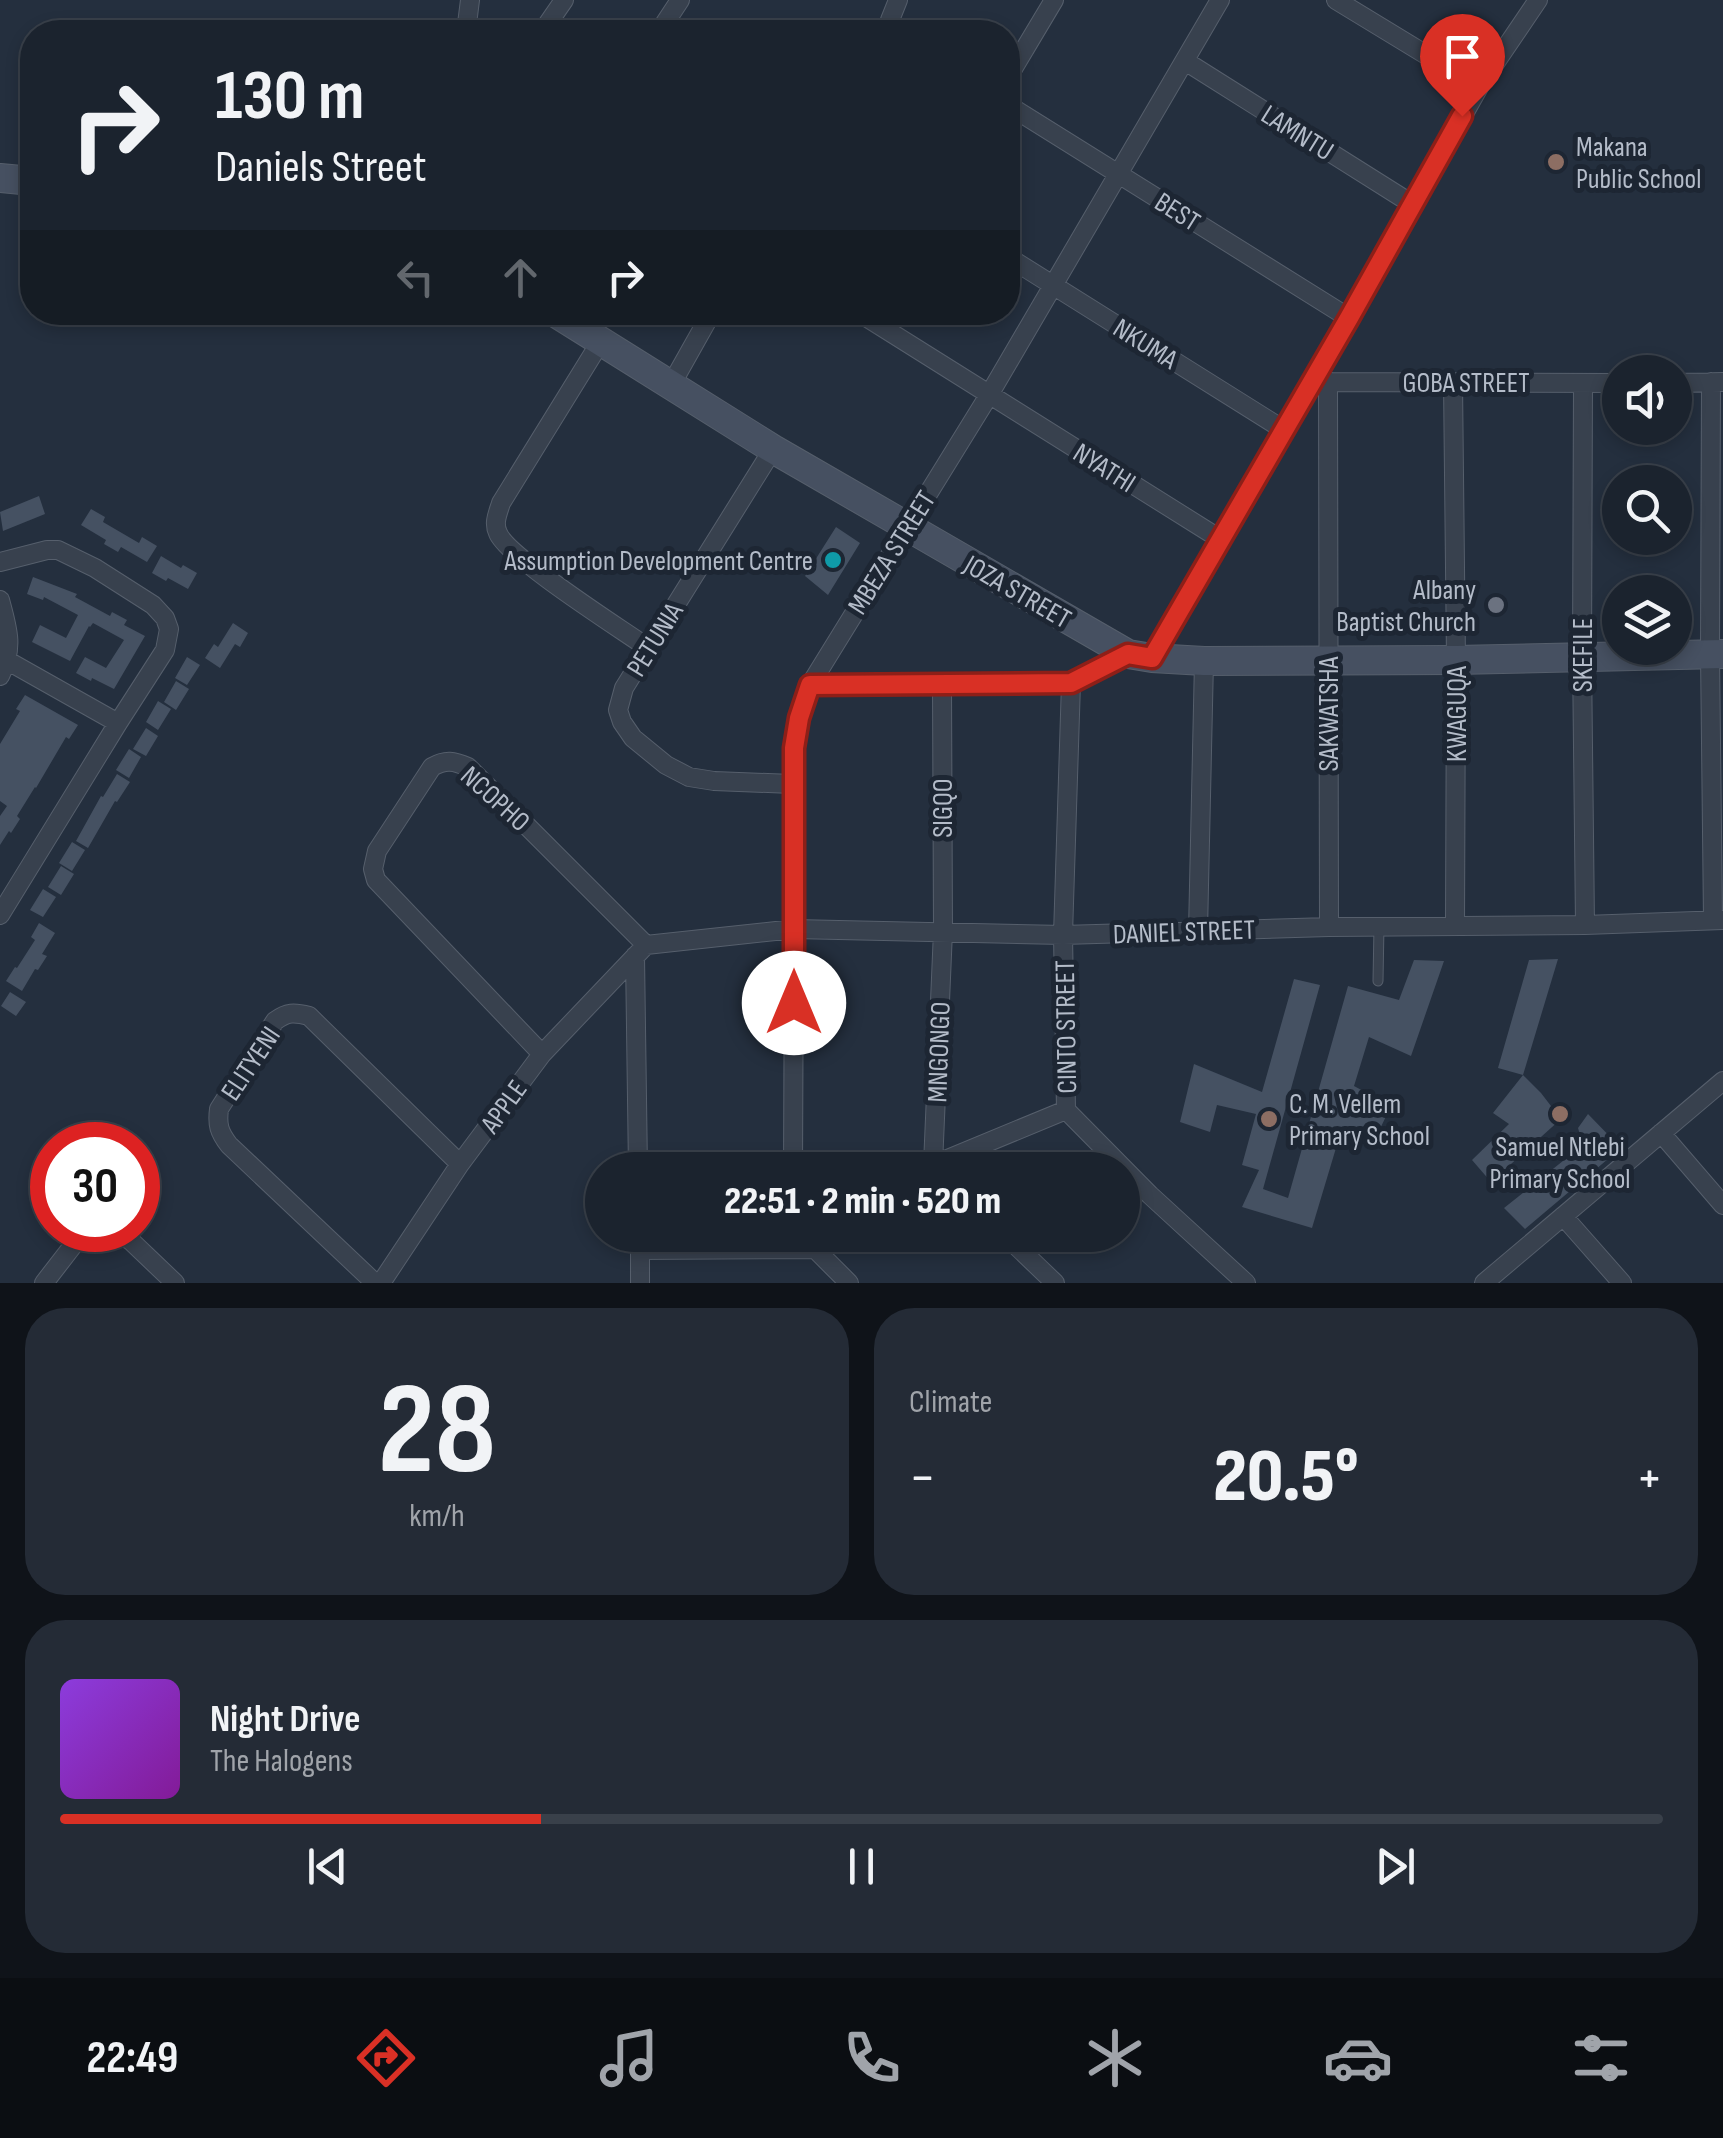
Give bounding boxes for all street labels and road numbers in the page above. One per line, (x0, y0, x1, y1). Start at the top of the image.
street label: LAMNTU (1255, 98, 1339, 168)
street label: BEST (1148, 186, 1206, 239)
street label: NKUMA (1107, 312, 1184, 377)
street label: GOBA STREET (1402, 367, 1530, 400)
street label: NYATHI (1067, 437, 1141, 500)
street label: MBEZA STREET (841, 485, 943, 621)
street label: JOZA STREET (957, 548, 1077, 636)
street label: PETUNIA (620, 596, 691, 683)
street label: SKEFILE (1567, 618, 1600, 692)
street label: SAKWATSHA (1313, 656, 1346, 771)
street label: KWAGUQA (1441, 665, 1474, 762)
street label: NCOPHO (454, 760, 536, 839)
street label: SIGQO (927, 778, 960, 838)
street label: DANIEL STREET (1112, 914, 1256, 951)
street label: CINTO STREET (1049, 960, 1084, 1094)
street label: MNGONGO (921, 1001, 958, 1103)
street label: ELITYENI (215, 1021, 288, 1107)
street label: APPLE (473, 1074, 534, 1141)

